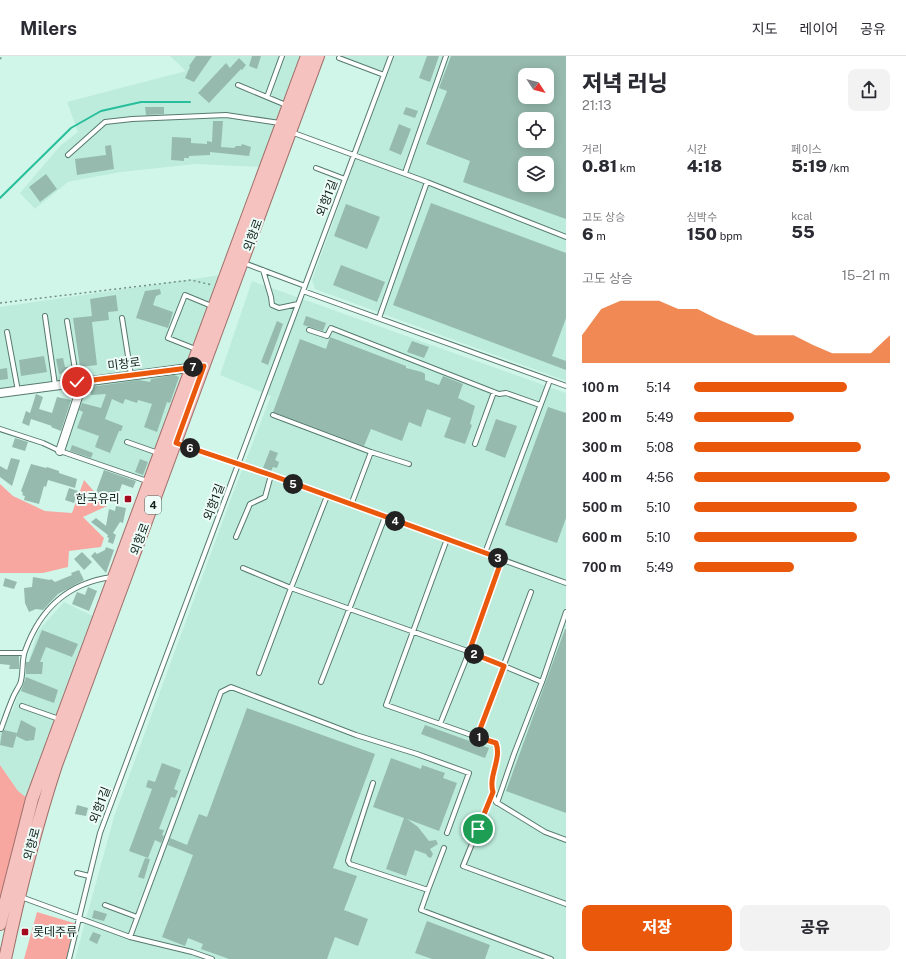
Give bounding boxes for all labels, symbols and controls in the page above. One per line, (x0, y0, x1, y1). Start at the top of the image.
text: Milers (20, 17, 77, 39)
text: 지도 (752, 21, 778, 37)
text: 레이어 (800, 21, 838, 37)
text: 공유 (860, 21, 886, 37)
north arrow (518, 68, 554, 104)
map controls (518, 68, 554, 192)
button: share (848, 69, 890, 111)
text: 저녁 러닝 (582, 70, 668, 96)
text: 21:13 (582, 98, 611, 113)
button: locate (518, 112, 554, 148)
text: 거리 (582, 143, 602, 155)
text: 시간 (687, 143, 707, 155)
text: 페이스 (791, 143, 822, 155)
button: layers (518, 156, 554, 192)
text: 0.81 (582, 156, 617, 176)
text: 4:18 (687, 156, 722, 176)
text: 5:19 (791, 156, 827, 176)
text: km (617, 162, 636, 174)
text: /km (827, 162, 849, 174)
street label: 외항1길 (314, 178, 340, 218)
text: kcal (791, 210, 813, 222)
text: 고도 상승 (582, 211, 625, 223)
text: 심박수 (687, 211, 717, 223)
street label: 외항로 (241, 217, 265, 253)
text: 55 (791, 222, 815, 242)
text: 6 (582, 224, 594, 244)
text: 150 (687, 224, 717, 244)
text: m (594, 230, 606, 242)
text: bpm (717, 230, 742, 242)
text: 15–21 m (842, 268, 890, 283)
text: 고도 상승 (582, 271, 633, 286)
street label: 미창로 (107, 355, 141, 373)
pin: 7 (183, 357, 203, 377)
text: 7 (190, 361, 196, 373)
pin (60, 365, 94, 399)
icon: check (66, 371, 88, 393)
text: 100 m (582, 380, 619, 395)
text: 5:14 (646, 380, 671, 395)
text: 200 m (582, 410, 622, 425)
text: 5:49 (646, 410, 673, 425)
pin: 6 (180, 438, 200, 458)
text: 300 m (582, 440, 622, 455)
text: 5:08 (646, 440, 674, 455)
text: 6 (186, 442, 194, 454)
text: 400 m (582, 470, 622, 485)
text: 4:56 (646, 470, 674, 485)
pin: 5 (283, 474, 303, 494)
text: 5 (289, 478, 297, 490)
street label: 외항1길 (201, 482, 227, 522)
place label: 한국유리 (76, 492, 120, 506)
marker: 한국유리 (123, 494, 133, 504)
road number: 4 (145, 496, 161, 514)
text: 500 m (582, 500, 622, 515)
text: 5:10 (646, 500, 671, 515)
pin: 4 (385, 511, 405, 531)
text: 4 (391, 515, 399, 527)
street label: 외항로 (128, 521, 152, 557)
text: 600 m (582, 530, 622, 545)
text: 5:10 (646, 530, 671, 545)
pin: 3 (488, 548, 508, 568)
text: 3 (494, 552, 502, 564)
text: 700 m (582, 560, 621, 575)
text: 5:49 (646, 560, 673, 575)
pin: 2 (464, 644, 484, 664)
text: 2 (471, 648, 478, 660)
pin: 1 (469, 727, 489, 747)
text: 1 (477, 731, 481, 743)
street label: 외항1길 (87, 785, 113, 825)
pin (461, 812, 495, 846)
icon: arrive (467, 818, 489, 840)
street label: 외항로 (21, 826, 43, 862)
button: 저장 (582, 905, 732, 951)
button: 공유 (740, 905, 890, 951)
place label: 롯데주류 (33, 925, 77, 939)
marker: 롯데주류 (20, 927, 30, 937)

